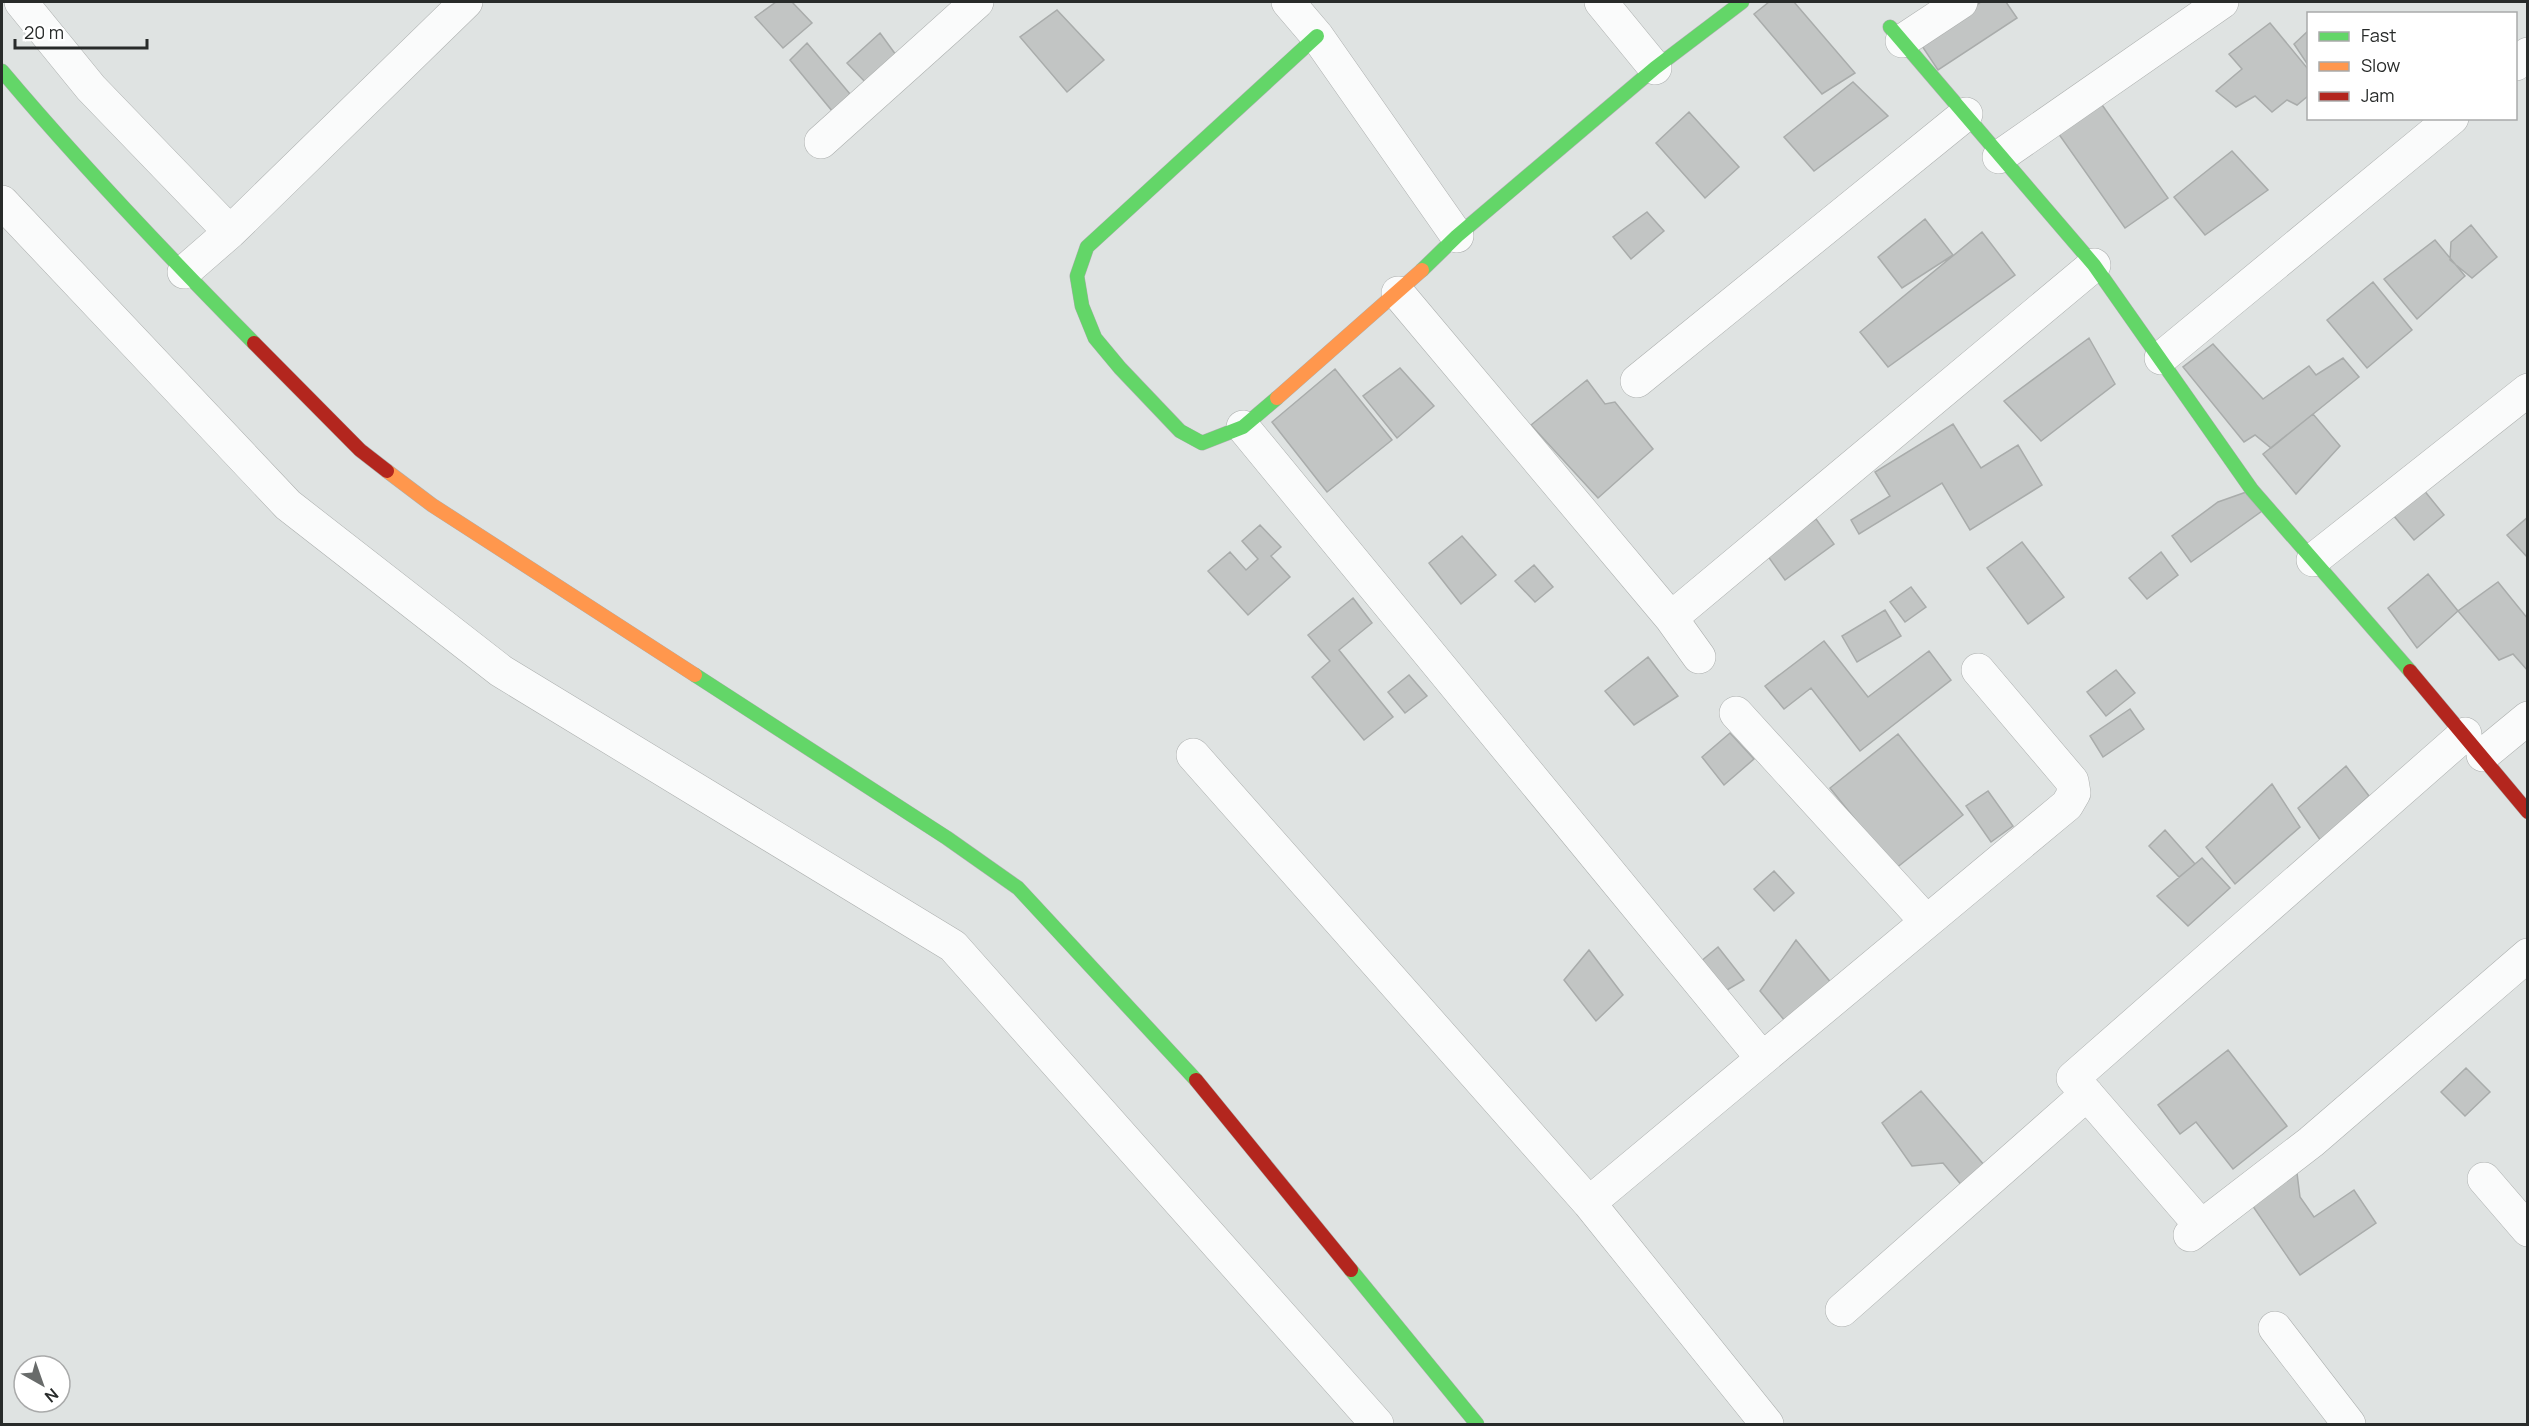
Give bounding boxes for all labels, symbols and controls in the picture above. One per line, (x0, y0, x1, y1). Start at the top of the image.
scale bar (15, 12, 147, 50)
legend (2307, 12, 2517, 120)
text: 20 m (24, 20, 64, 44)
text: Fast (2361, 23, 2396, 47)
text: Slow (2361, 53, 2401, 77)
text: Jam (2361, 83, 2395, 107)
north arrow (12, 1354, 72, 1414)
text: N (40, 1383, 63, 1408)

